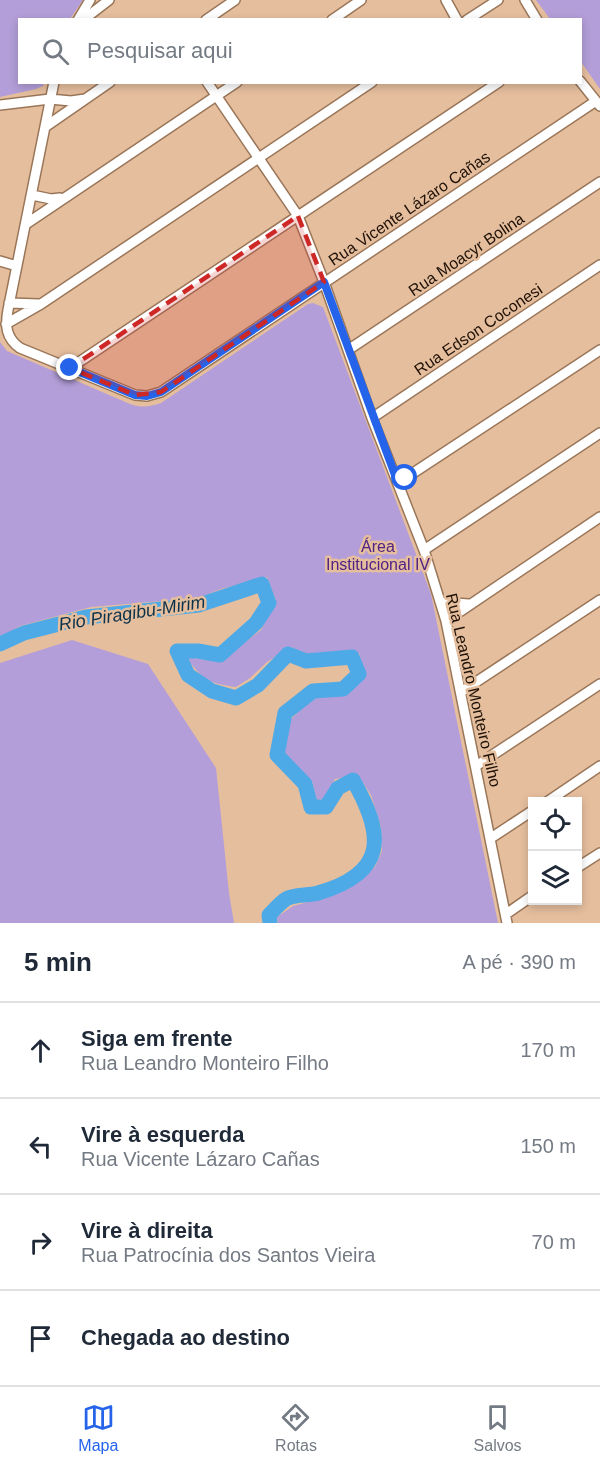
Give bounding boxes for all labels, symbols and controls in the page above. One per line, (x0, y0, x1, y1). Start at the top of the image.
search box (18, 18, 582, 84)
icon: search (39, 35, 72, 68)
text: Pesquisar aqui (87, 38, 233, 63)
street label: Rua Vicente Lázaro Cañas (325, 148, 493, 269)
street label: Rua Moacyr Bolina (405, 210, 527, 299)
street label: Rua Edson Coconesi (411, 280, 545, 378)
route end (56, 354, 82, 380)
route start (391, 464, 417, 490)
park label: Área Institucional IV (326, 537, 430, 573)
water label: Rio Piragibu-Mirim (57, 592, 207, 634)
street label: Rua Leandro Monteiro Filho (443, 592, 504, 789)
map controls (528, 797, 582, 905)
button: locate (528, 797, 582, 851)
button: layers (528, 851, 582, 905)
text: 5 min (24, 947, 92, 977)
text: A pé · 390 m (463, 951, 576, 973)
text: Siga em frente (81, 1026, 233, 1051)
icon: ahead (24, 1034, 57, 1067)
text: 170 m (520, 1039, 576, 1061)
text: Rua Leandro Monteiro Filho (81, 1052, 329, 1074)
text: Vire à esquerda (81, 1122, 244, 1147)
icon: left (24, 1130, 57, 1163)
text: 150 m (520, 1135, 576, 1157)
text: Rua Vicente Lázaro Cañas (81, 1148, 320, 1170)
text: Vire à direita (81, 1218, 213, 1243)
icon: right (24, 1226, 57, 1259)
text: 70 m (532, 1231, 576, 1253)
text: Rua Patrocínia dos Santos Vieira (81, 1244, 375, 1266)
icon: arrive (24, 1322, 57, 1355)
text: Chegada ao destino (81, 1325, 290, 1350)
tab: Mapa (78, 1401, 118, 1455)
tab: Rotas (275, 1401, 317, 1455)
tab: Salvos (474, 1401, 522, 1455)

